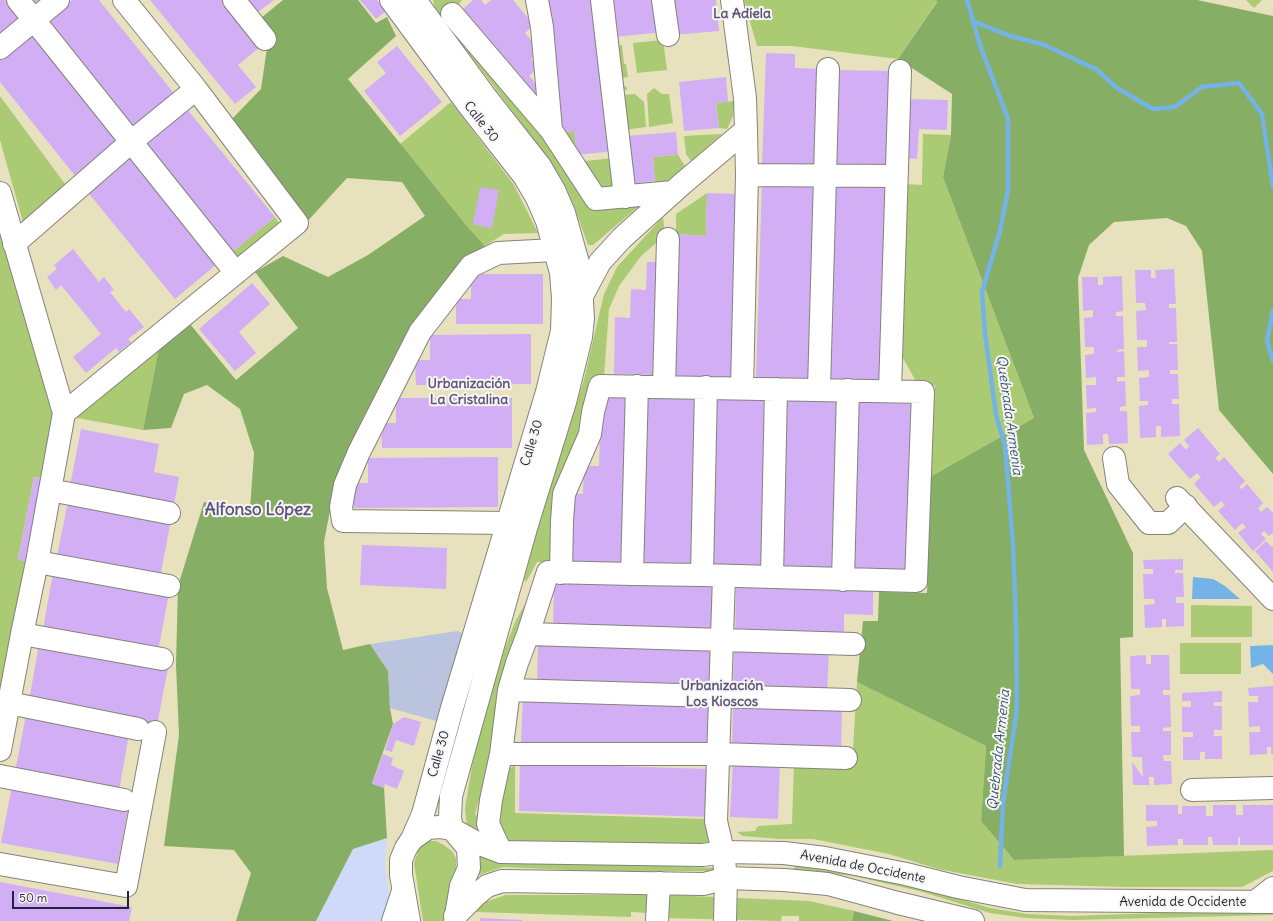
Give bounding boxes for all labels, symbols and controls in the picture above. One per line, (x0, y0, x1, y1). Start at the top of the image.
district label: La Adíela (713, 6, 771, 22)
street label: Calle 30 (460, 98, 502, 146)
water label: Quebrada Armenia (992, 354, 1026, 476)
district label: Urbanización La Cristalina (428, 376, 510, 408)
street label: Calle 30 (518, 418, 546, 468)
district label: Alfonso López (205, 500, 311, 520)
district label: Urbanización Los Kioscos (681, 678, 763, 710)
water label: Quebrada Armenia (984, 689, 1014, 811)
street label: Calle 30 (425, 729, 453, 779)
street label: Avenida de Occidente (799, 847, 927, 887)
scale bar (14, 883, 131, 909)
text: 50 m (19, 890, 47, 905)
street label: Avenida de Occidente (1119, 894, 1247, 910)

